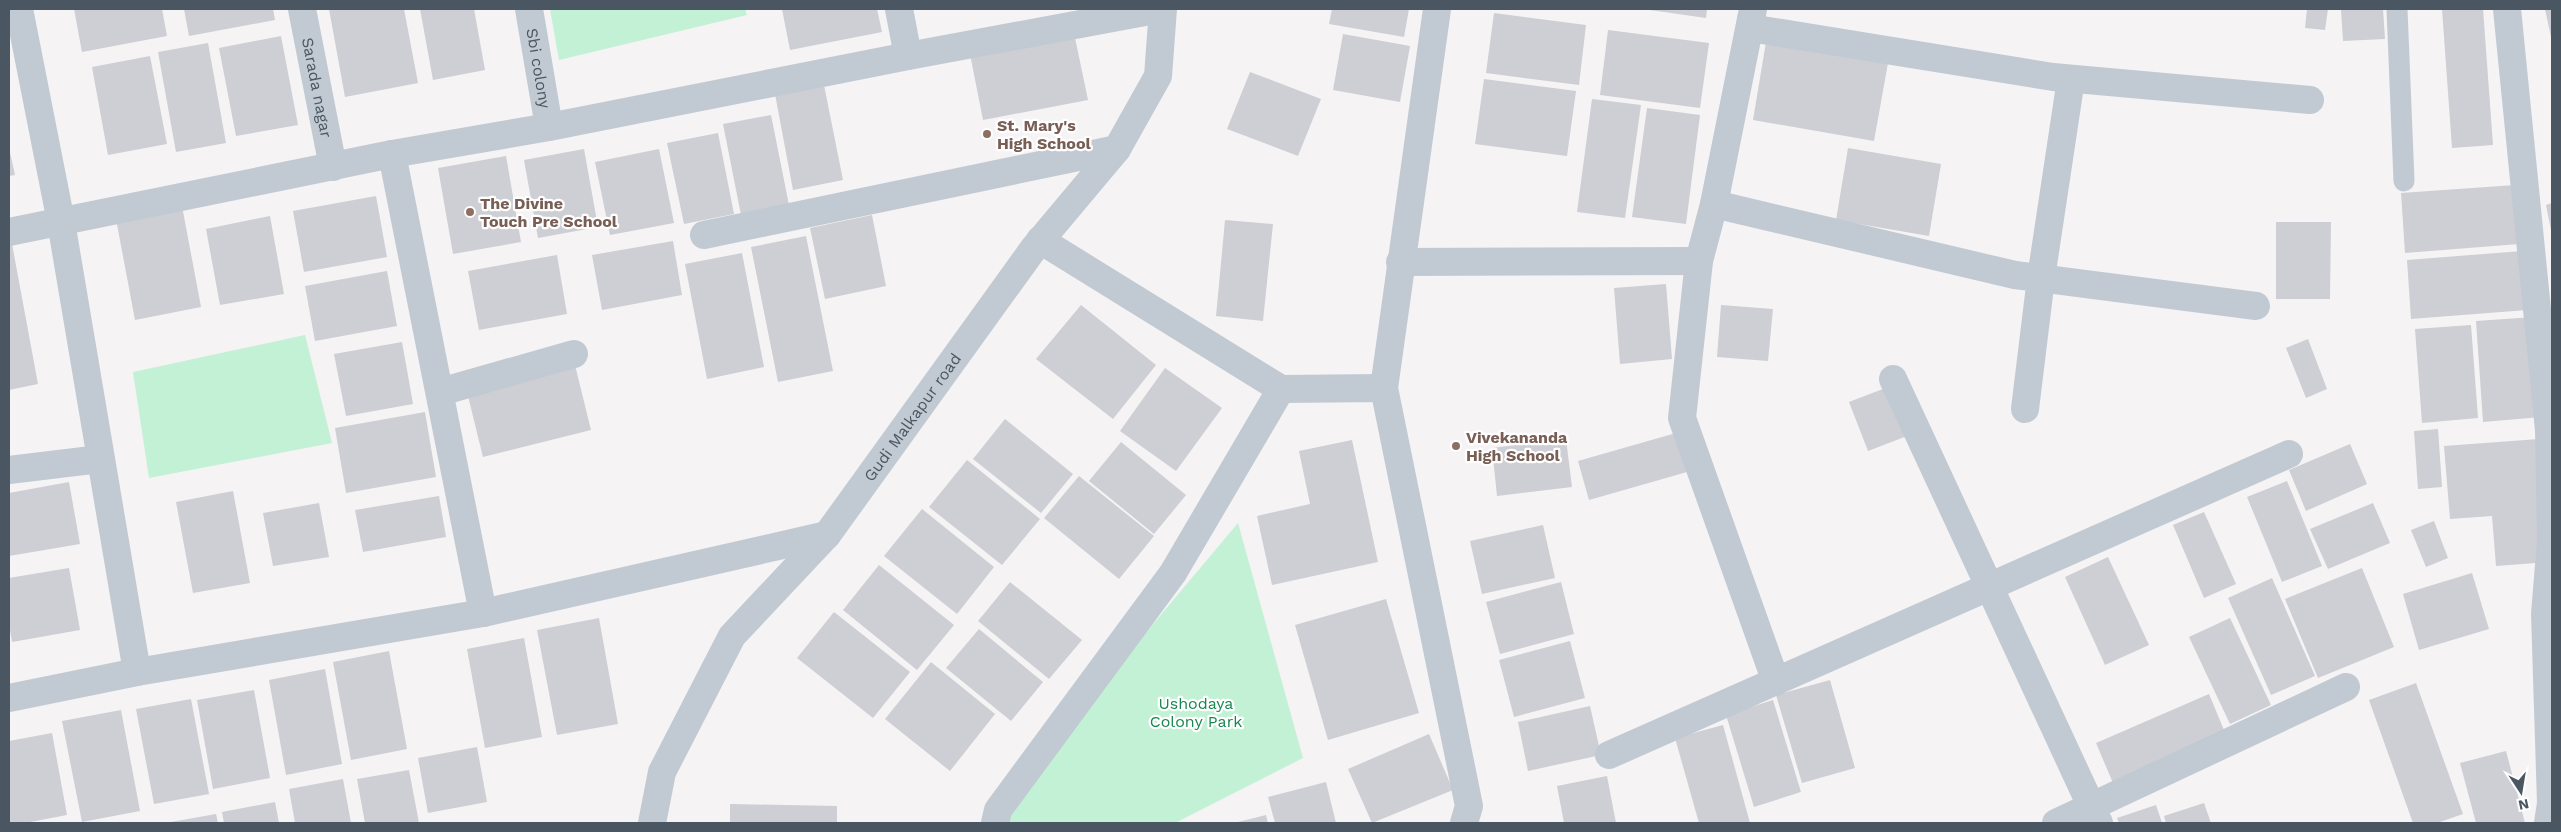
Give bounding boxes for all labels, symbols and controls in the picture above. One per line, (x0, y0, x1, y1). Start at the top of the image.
street label: Sbi colony (523, 27, 555, 110)
street label: Sarada nagar (298, 36, 337, 140)
place label: St. Mary's High School (997, 116, 1091, 153)
marker: St. Mary's High School (981, 128, 993, 140)
place label: The Divine Touch Pre School (480, 194, 618, 231)
marker: The Divine Touch Pre School (464, 206, 476, 218)
street label: Gudi Malkapur road (860, 349, 965, 485)
place label: Vivekananda High School (1466, 428, 1568, 465)
marker: Vivekananda High School (1450, 440, 1462, 452)
park label: Ushodaya Colony Park (1150, 694, 1242, 731)
north arrow (2496, 767, 2546, 817)
text: N (2517, 796, 2530, 814)

